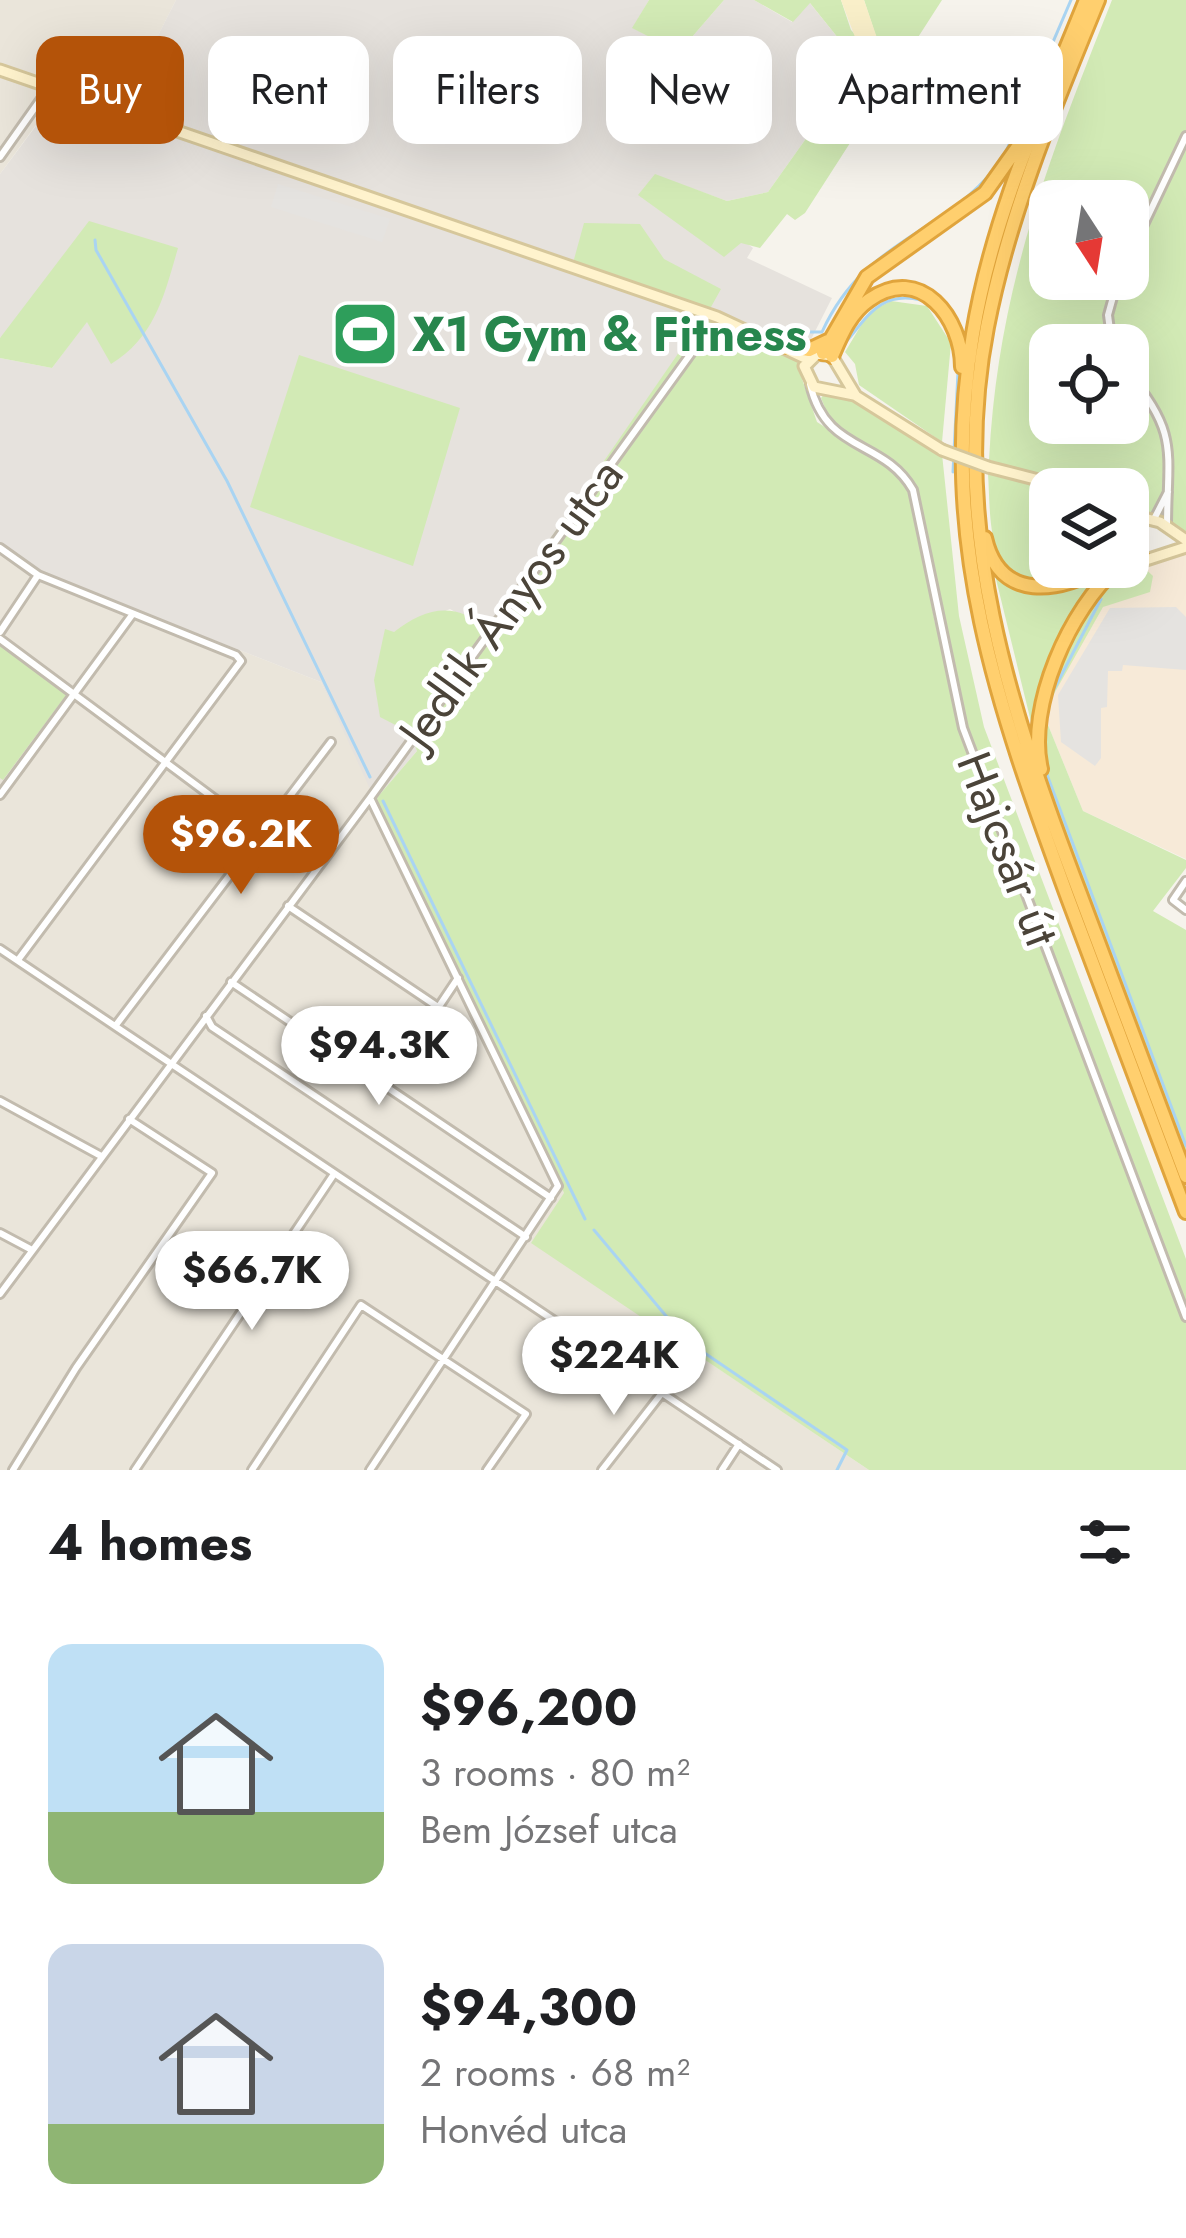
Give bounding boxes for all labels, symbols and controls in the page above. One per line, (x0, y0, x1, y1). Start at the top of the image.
chip: Buy (36, 36, 184, 144)
chip: Rent (208, 36, 369, 144)
chip: Filters (393, 36, 582, 144)
chip: New (606, 36, 772, 144)
chip: Apartment (796, 36, 1063, 144)
north arrow (1029, 180, 1149, 300)
map controls (1029, 180, 1149, 588)
sports icon: X1 Gym & Fitness (330, 299, 400, 369)
place label: X1 Gym & Fitness (412, 300, 807, 369)
button: locate (1029, 324, 1149, 444)
street label: Jedlik Ányos utca (379, 444, 640, 767)
button: layers (1029, 468, 1149, 588)
street label: Hajcsár út (939, 742, 1077, 956)
pin: $96.2K (143, 795, 339, 897)
text: $96.2K (170, 805, 312, 862)
pin: $94.3K (281, 1006, 477, 1108)
text: $94.3K (308, 1016, 450, 1073)
pin: $66.7K (154, 1231, 350, 1333)
text: $66.7K (182, 1241, 322, 1298)
pin: $224K (530, 1316, 698, 1418)
text: $224K (549, 1326, 679, 1383)
text: 4 homes (48, 1505, 252, 1579)
icon: filters (1072, 1509, 1138, 1575)
text: $96,200 (420, 1670, 637, 1744)
icon: home (144, 1692, 288, 1836)
text: 3 rooms · 80 m² (420, 1744, 690, 1801)
text: Bem József utca (420, 1801, 678, 1858)
text: $94,300 (420, 1970, 637, 2044)
icon: home (144, 1992, 288, 2136)
text: 2 rooms · 68 m² (420, 2044, 690, 2101)
text: Honvéd utca (420, 2101, 627, 2158)

